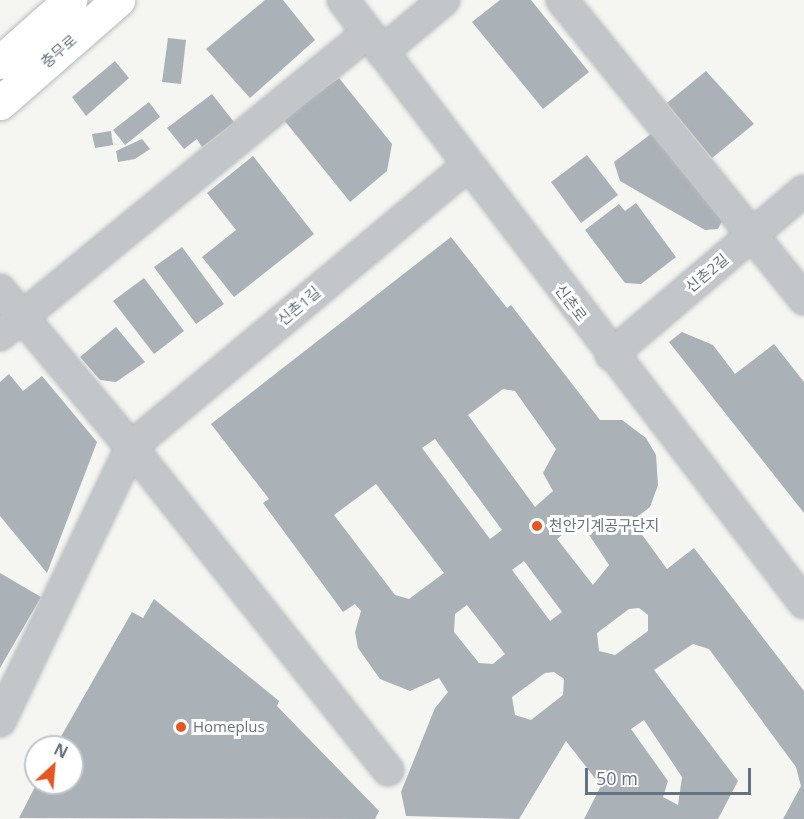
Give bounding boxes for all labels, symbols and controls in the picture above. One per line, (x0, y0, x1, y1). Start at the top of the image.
street label: 충무로 (37, 31, 81, 71)
street label: 신촌2길 (682, 250, 732, 296)
street label: 신촌로 (551, 281, 591, 325)
street label: 신촌1길 (274, 283, 324, 329)
place label: 천안기계공구단지 (549, 517, 659, 535)
marker: 천안기계공구단지 (530, 519, 544, 533)
place label: Homeplus (193, 718, 265, 736)
marker: Homeplus (174, 720, 188, 734)
north arrow (24, 735, 84, 795)
text: N (50, 738, 72, 763)
scale bar (588, 756, 754, 794)
text: 50 m (596, 766, 638, 790)

